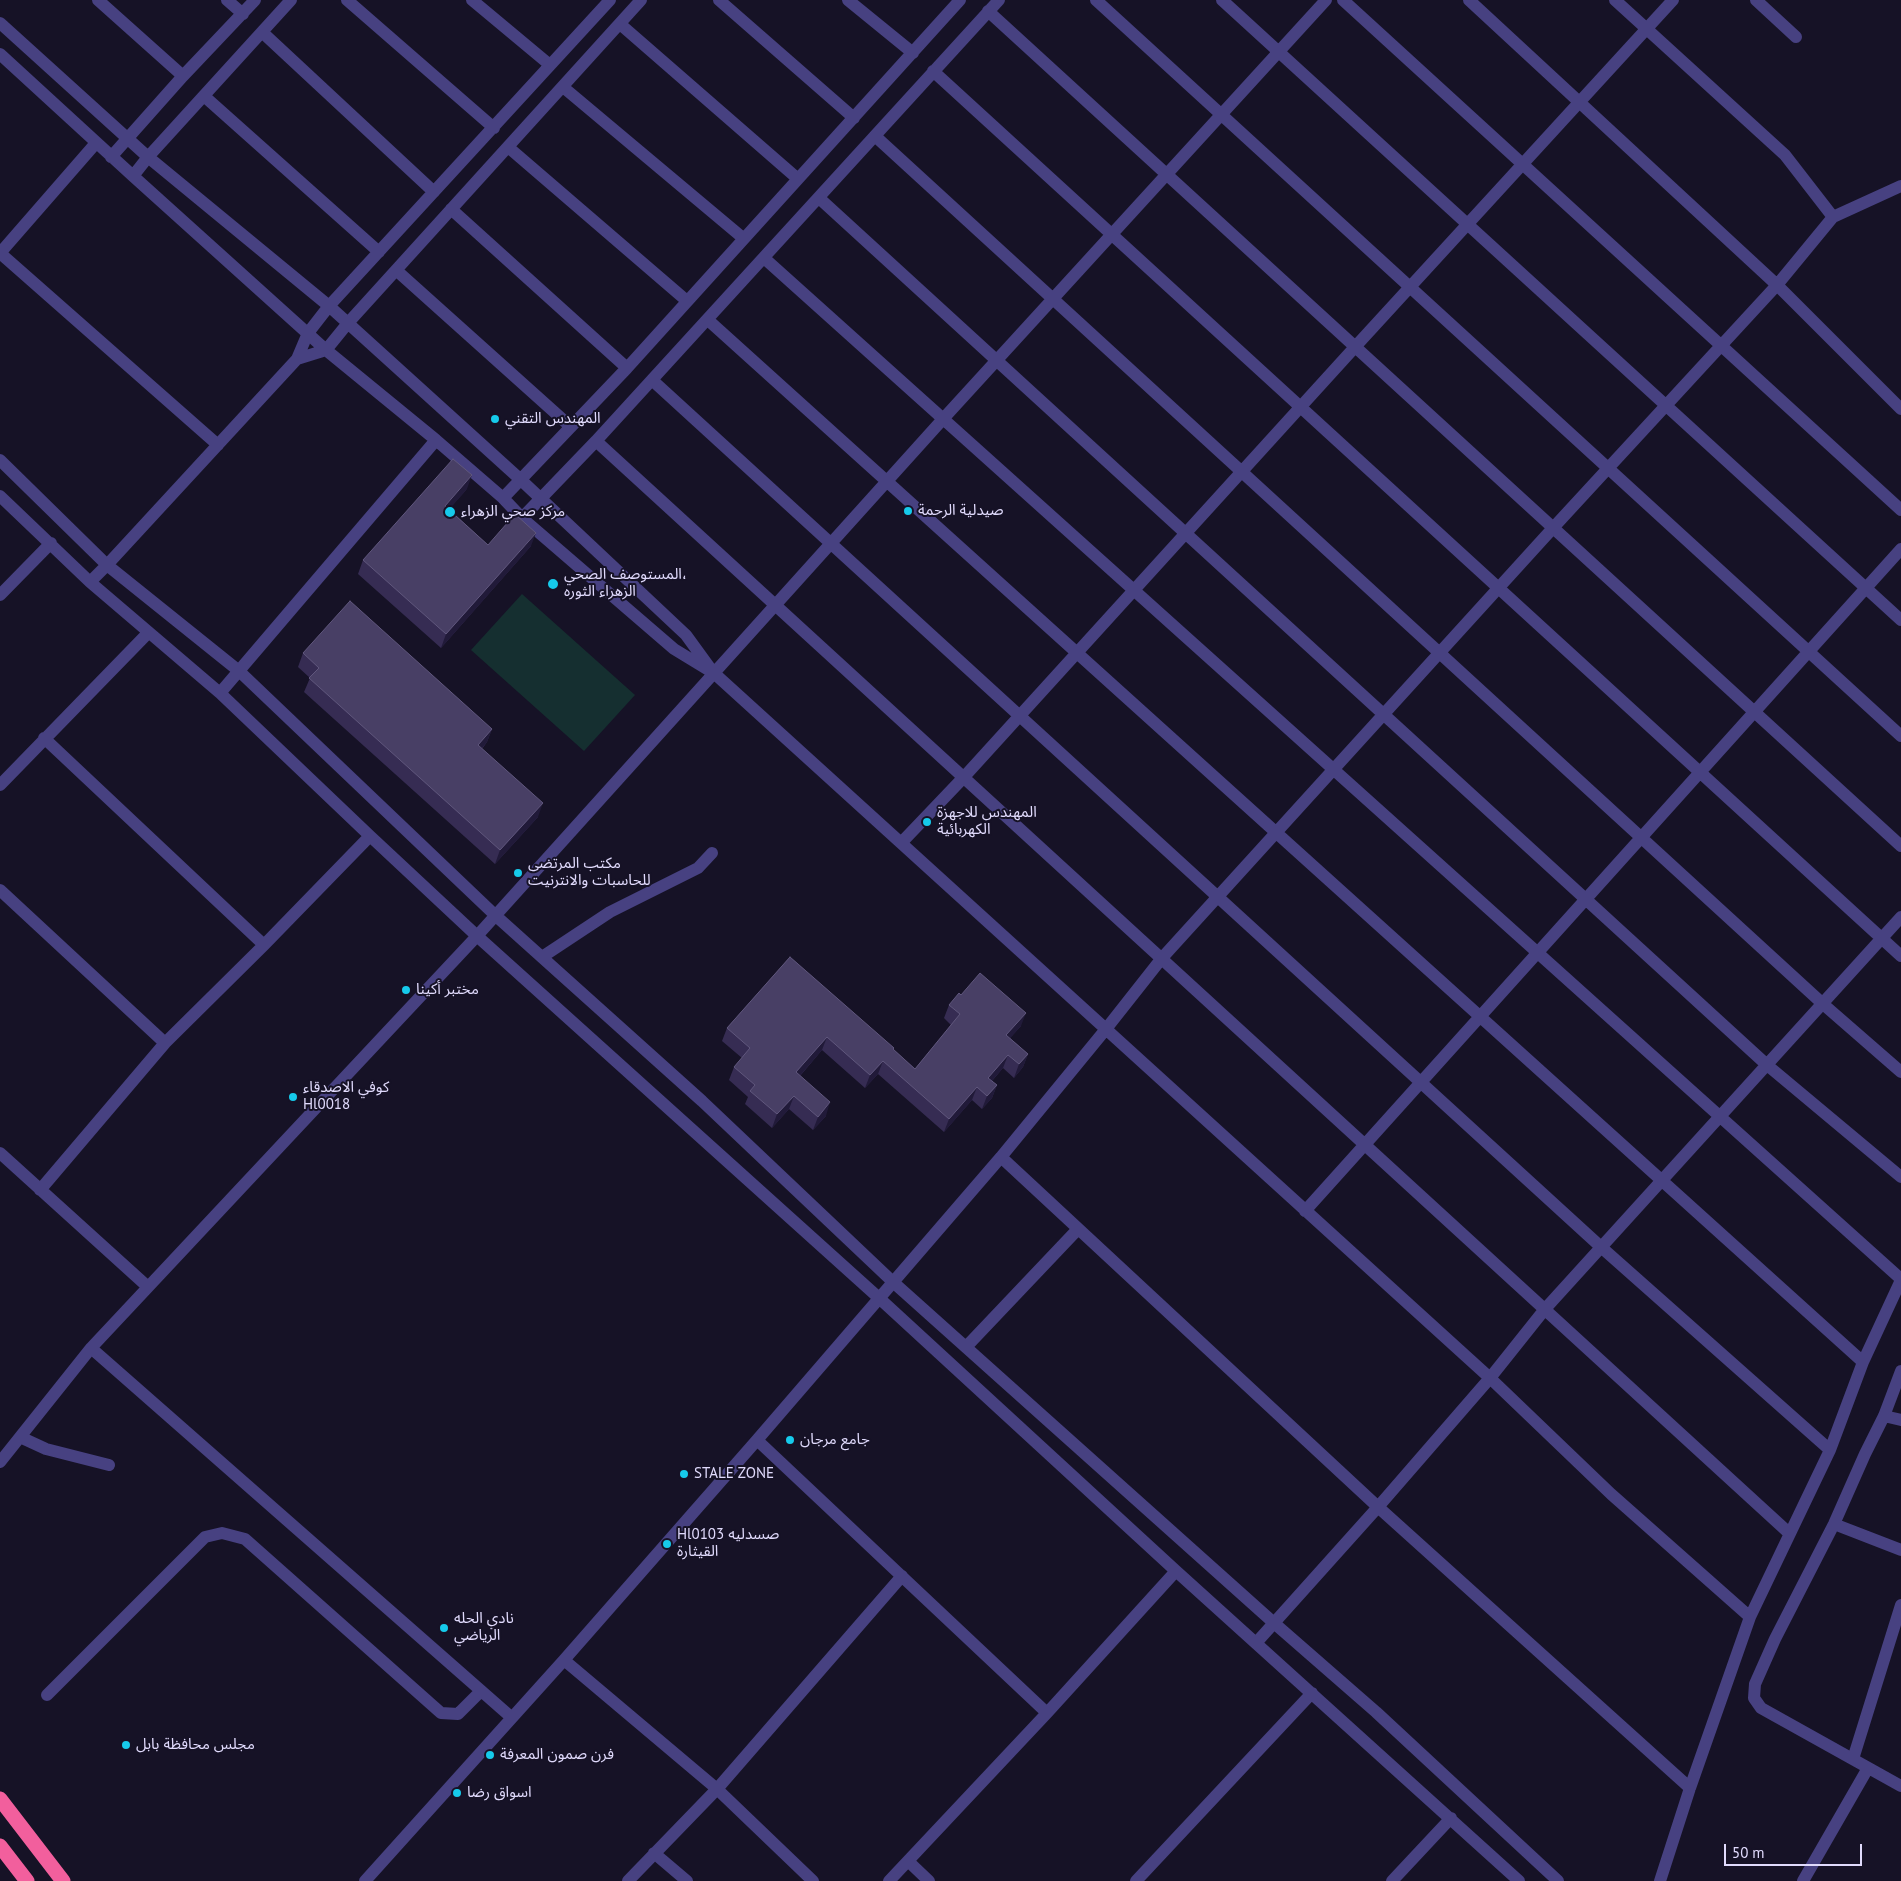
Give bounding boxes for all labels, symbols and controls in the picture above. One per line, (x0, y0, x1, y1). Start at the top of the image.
place label: المهندس التقني (505, 410, 601, 428)
marker: المهندس التقني (489, 413, 501, 425)
place label: صيدلية الرحمة (918, 502, 1004, 520)
place label: مركز صحي الزهراء (461, 503, 565, 521)
marker: مركز صحي الزهراء (443, 505, 457, 519)
marker: صيدلية الرحمة (902, 505, 914, 517)
place label: المستوصف الصحي، الزهراء الثوره (564, 566, 687, 601)
marker: المستوصف الصحي، الزهراء الثوره (546, 577, 560, 591)
place label: المهندس للاجهزة الكهربائية (937, 804, 1037, 839)
marker: المهندس للاجهزة الكهربائية (921, 816, 933, 828)
place label: مكتب المرتضى للحاسبات والانترنيت (528, 855, 651, 890)
marker: مكتب المرتضى للحاسبات والانترنيت (512, 867, 524, 879)
place label: مختبر أكينا (416, 981, 479, 999)
marker: مختبر أكينا (400, 984, 412, 996)
place label: كوفي الاصدقاء Hl0018 (303, 1079, 389, 1114)
marker: كوفي الاصدقاء Hl0018 (287, 1091, 299, 1103)
place label: جامع مرجان (800, 1431, 870, 1449)
marker: جامع مرجان (784, 1434, 796, 1446)
place label: STALE ZONE (694, 1465, 774, 1483)
marker: STALE ZONE (678, 1468, 690, 1480)
place label: Hl0103 صسدليه القيثارة (677, 1526, 779, 1561)
marker: Hl0103 صسدليه القيثارة (661, 1538, 673, 1550)
place label: نادي الحله الرياضي (454, 1610, 514, 1645)
marker: نادي الحله الرياضي (438, 1622, 450, 1634)
place label: مجلس محافظة بابل (136, 1736, 255, 1754)
marker: مجلس محافظة بابل (120, 1739, 132, 1751)
place label: فرن صمون المعرفة (500, 1746, 614, 1764)
marker: فرن صمون المعرفة (484, 1749, 496, 1761)
place label: اسواق رضا (467, 1784, 532, 1802)
marker: اسواق رضا (451, 1787, 463, 1799)
scale bar (1726, 1834, 1864, 1866)
text: 50 m (1732, 1843, 1765, 1862)

